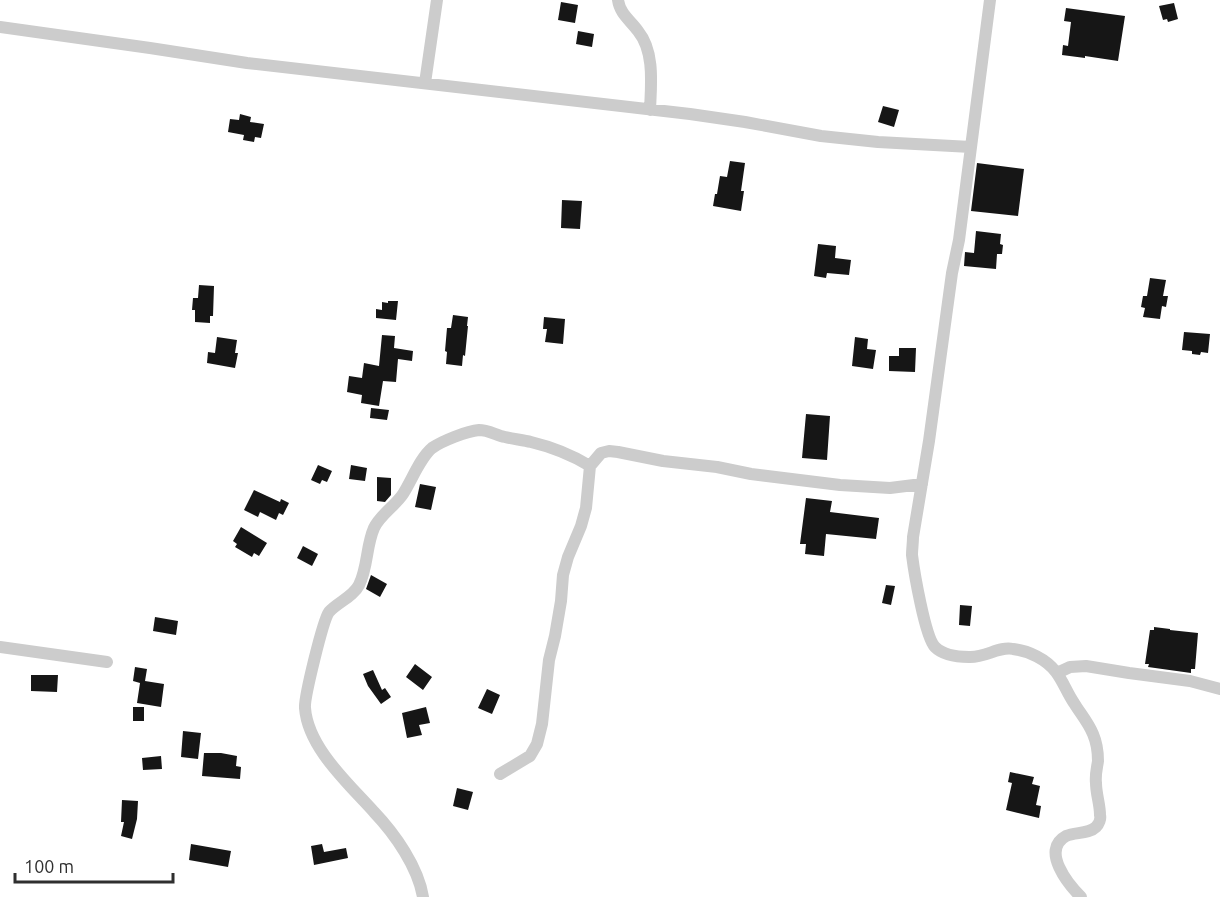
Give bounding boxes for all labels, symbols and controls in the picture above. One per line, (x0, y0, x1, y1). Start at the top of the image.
scale bar (15, 846, 172, 884)
text: 100 m (24, 856, 74, 876)

